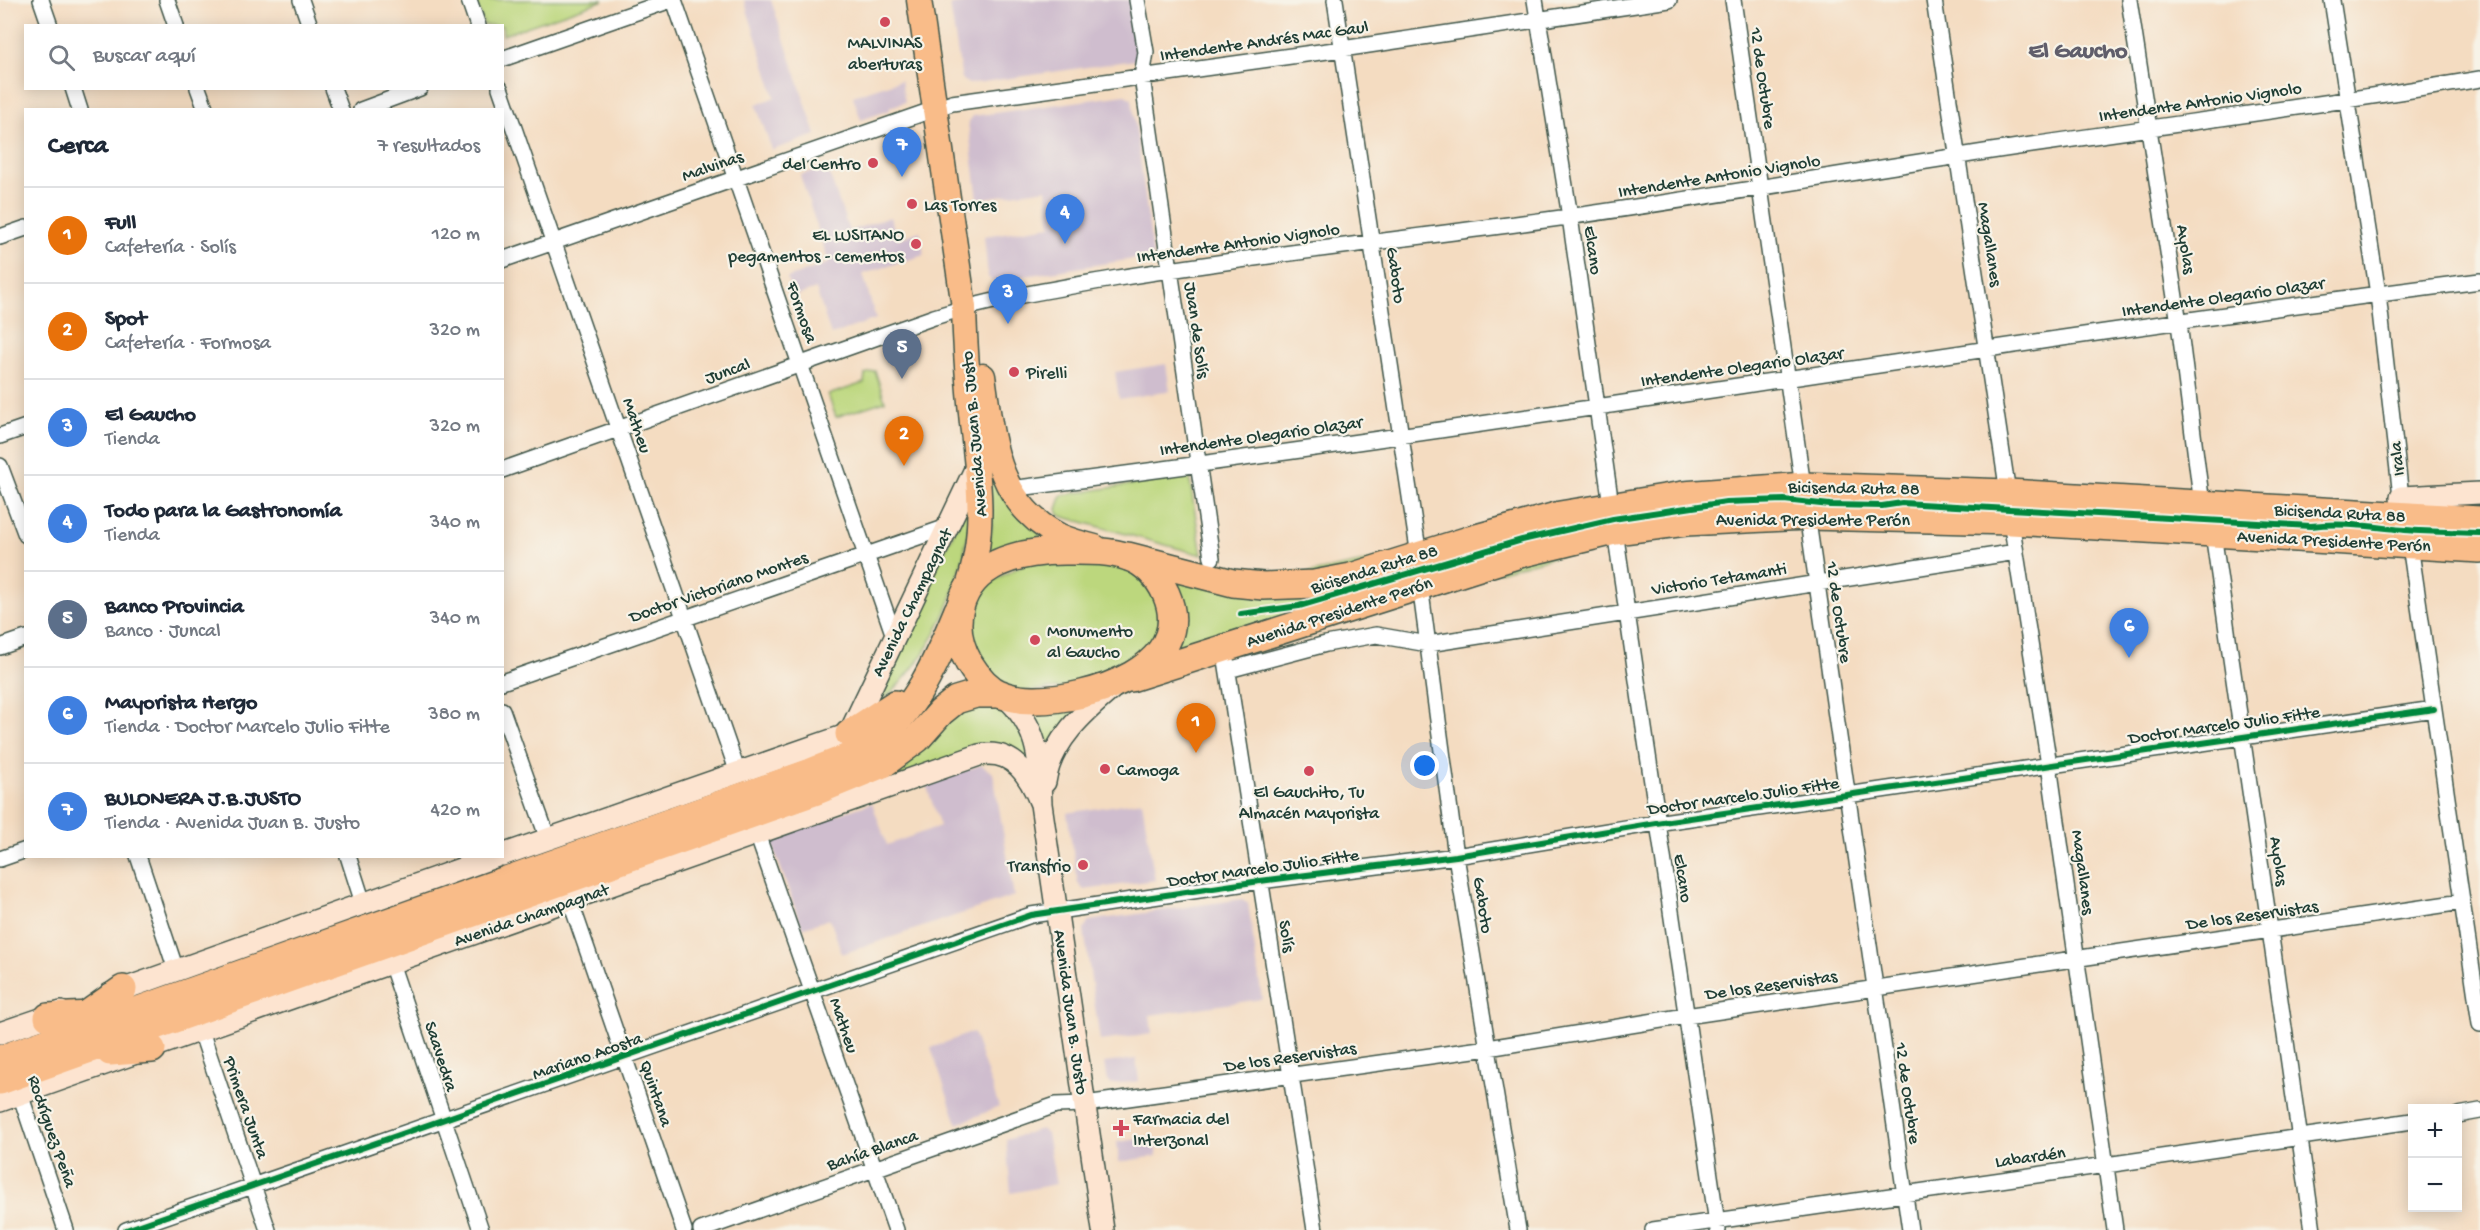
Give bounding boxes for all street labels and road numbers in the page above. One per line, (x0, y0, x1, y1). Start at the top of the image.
street label: Intendente Andrés Mac Gaul (1159, 17, 1370, 68)
street label: 12 de Octubre (1744, 25, 1779, 131)
street label: Intendente Antonio Vignolo (2098, 79, 2303, 128)
street label: Malvinas (679, 147, 748, 188)
street label: Intendente Antonio Vignolo (1617, 151, 1822, 204)
street label: Magallanes (1972, 201, 2006, 289)
street label: Intendente Antonio Vignolo (1136, 220, 1341, 269)
street label: Ayolas (2170, 223, 2199, 277)
street label: Elcano (1578, 225, 1605, 276)
street label: Gaboto (1380, 246, 1409, 305)
street label: Intendente Olegario Olazar (2121, 274, 2328, 323)
street label: Formosa (780, 278, 821, 347)
street label: Juan de Solís (1178, 281, 1213, 381)
street label: Intendente Olegario Olazar (1640, 344, 1847, 393)
street label: Avenida Juan B. Justo (958, 350, 993, 518)
street label: Juncal (702, 354, 753, 390)
street label: Matheu (616, 395, 655, 457)
street label: Intendente Olegario Olazar (1159, 413, 1366, 462)
street label: Irala (2386, 439, 2411, 477)
street label: Bicisenda Ruta 88 (1787, 478, 1920, 501)
street label: Bicisenda Ruta 88 (2273, 501, 2406, 528)
street label: Avenida Presidente Perón (1716, 511, 1910, 532)
street label: Avenida Champagnat (868, 524, 959, 681)
street label: Avenida Presidente Perón (2236, 527, 2432, 558)
street label: Bicisenda Ruta 88 (1308, 541, 1441, 600)
street label: Doctor Victoriano Montes (626, 547, 812, 629)
street label: Victorio Tetamanti (1649, 559, 1789, 602)
street label: 12 de Octubre (1820, 559, 1855, 665)
street label: Avenida Presidente Perón (1244, 573, 1436, 653)
street label: Doctor Marcelo Julio Fitte (2126, 703, 2322, 750)
street label: Doctor Marcelo Julio Fitte (1645, 774, 1841, 821)
street label: Magallanes (2065, 829, 2098, 917)
street label: Ayolas (2264, 835, 2292, 889)
street label: Doctor Marcelo Julio Fitte (1165, 846, 1361, 893)
street label: Elcano (1667, 852, 1696, 904)
street label: Gaboto (1467, 876, 1496, 935)
street label: Avenida Champagnat (452, 879, 614, 953)
street label: De los Reservistas (2184, 897, 2321, 936)
street label: Solís (1273, 919, 1299, 955)
street label: Avenida Juan B. Justo (1048, 929, 1091, 1096)
street label: De los Reservistas (1703, 967, 1840, 1006)
street label: Matheu (823, 995, 862, 1057)
street label: Saavedra (418, 1019, 461, 1095)
street label: Mariano Acosta (530, 1028, 647, 1086)
street label: De los Reservistas (1222, 1039, 1359, 1078)
street label: 12 de Octubre (1889, 1040, 1924, 1146)
street label: Primera Junta (217, 1053, 272, 1163)
street label: Quintana (633, 1058, 676, 1131)
street label: Rodríguez Peña (22, 1073, 80, 1192)
street label: Bahía Blanca (824, 1126, 922, 1177)
street label: Labardén (1994, 1143, 2067, 1174)

